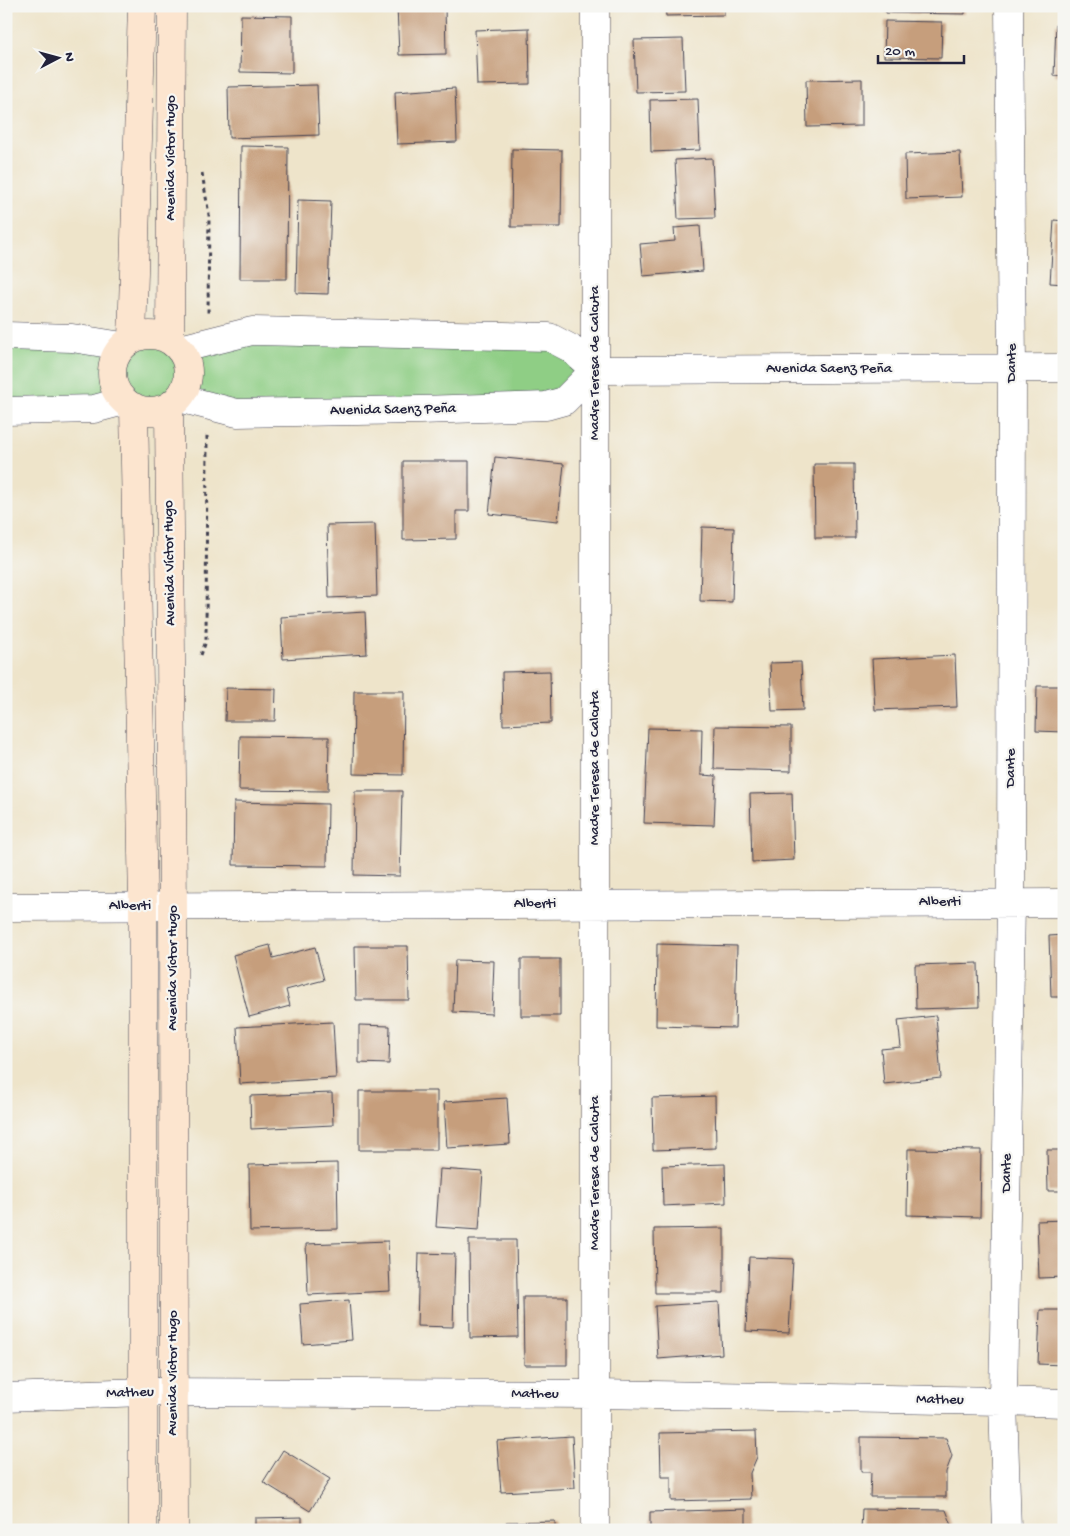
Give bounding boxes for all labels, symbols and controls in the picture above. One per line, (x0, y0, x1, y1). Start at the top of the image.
north arrow (32, 32, 82, 82)
scale bar (878, 32, 964, 64)
text: 20 m (885, 43, 915, 61)
text: N (60, 51, 77, 62)
street label: Avenida Víctor Hugo (162, 95, 180, 221)
street label: Madre Teresa de Calcuta (586, 285, 604, 440)
street label: Dante (1003, 343, 1021, 384)
street label: Avenida Saenz Peña (766, 360, 893, 378)
street label: Avenida Saenz Peña (330, 400, 457, 420)
street label: Avenida Víctor Hugo (160, 500, 180, 626)
street label: Madre Teresa de Calcuta (586, 690, 604, 845)
street label: Dante (1002, 748, 1020, 789)
street label: Alberti (919, 893, 961, 911)
street label: Alberti (514, 895, 556, 913)
street label: Alberti (109, 897, 151, 915)
street label: Avenida Víctor Hugo (164, 905, 182, 1031)
street label: Madre Teresa de Calcuta (586, 1095, 604, 1250)
street label: Dante (998, 1153, 1016, 1194)
street label: Avenida Víctor Hugo (164, 1310, 182, 1436)
street label: Matheu (106, 1383, 154, 1403)
street label: Matheu (511, 1385, 559, 1403)
street label: Matheu (916, 1391, 964, 1409)

